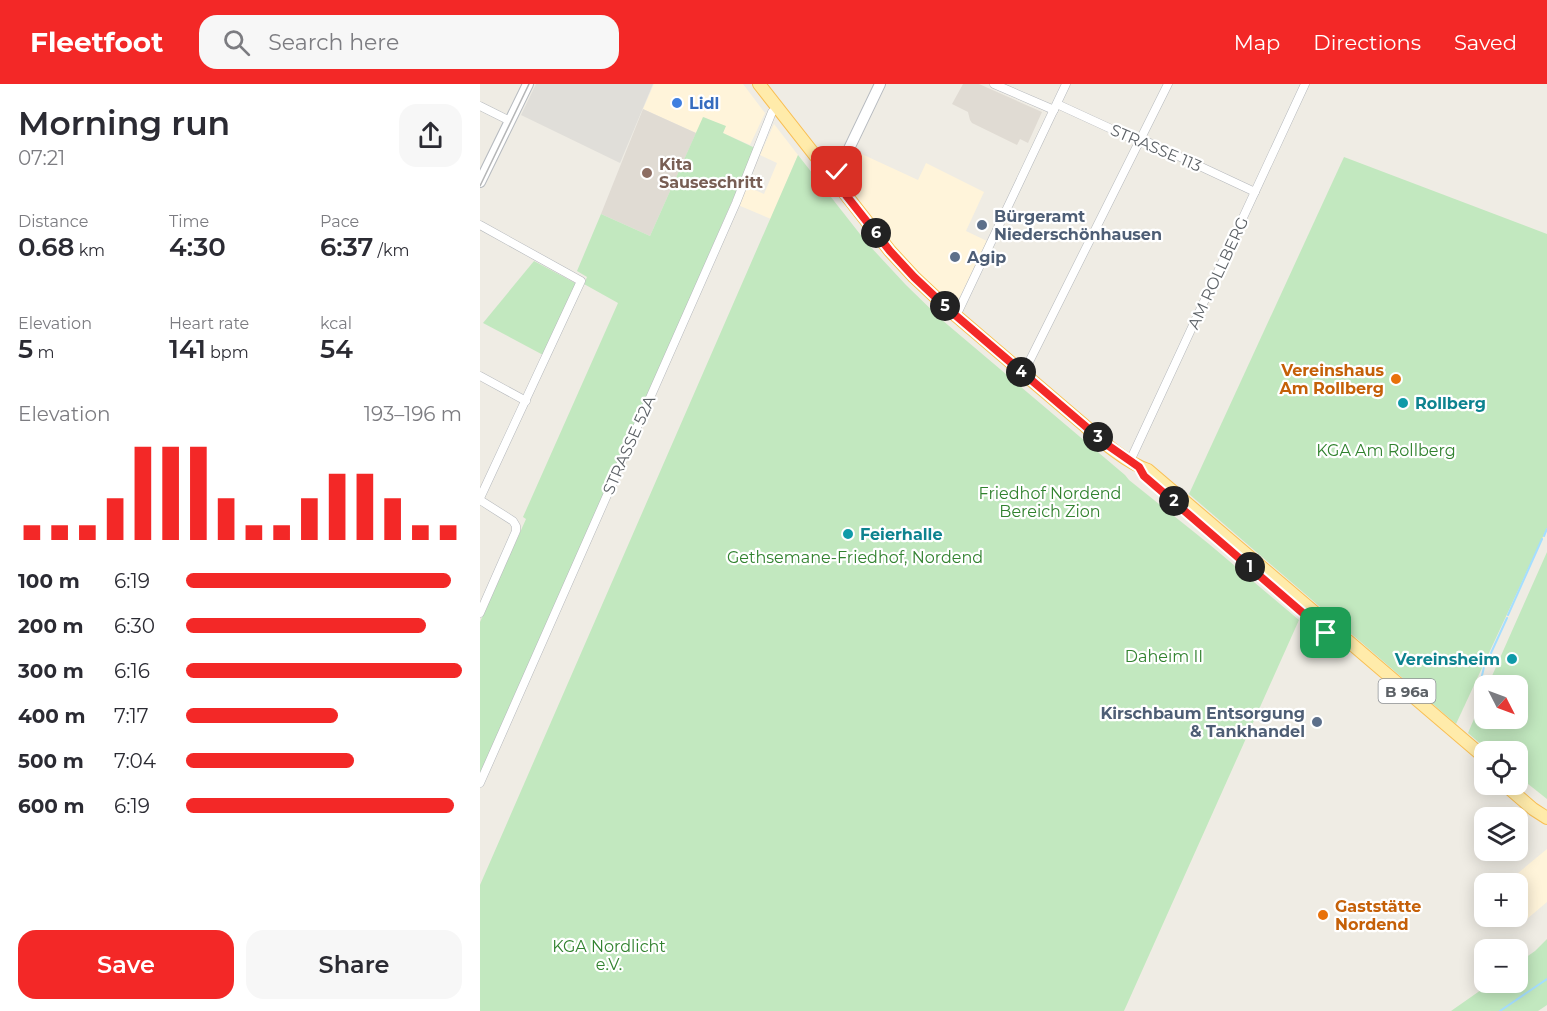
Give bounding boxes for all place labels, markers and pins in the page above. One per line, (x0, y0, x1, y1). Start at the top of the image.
place label: Lidl (689, 94, 719, 113)
marker: Lidl (670, 96, 684, 110)
pin (811, 146, 862, 197)
place label: Kita Sauseschritt (659, 155, 763, 192)
marker: Kita Sauseschritt (640, 166, 654, 180)
place label: Bürgeramt Niederschönhausen (994, 207, 1162, 244)
pin: 6 (861, 218, 891, 248)
marker: Bürgeramt Niederschönhausen (975, 218, 989, 232)
place label: Agip (966, 248, 1006, 267)
marker: Agip (948, 250, 962, 264)
pin: 5 (930, 291, 960, 321)
pin: 4 (1006, 357, 1036, 387)
place label: Vereinshaus Am Rollberg (1278, 361, 1384, 398)
marker: Vereinshaus Am Rollberg (1389, 372, 1403, 386)
place label: Rollberg (1415, 394, 1486, 413)
marker: Rollberg (1396, 396, 1410, 410)
pin: 3 (1083, 422, 1113, 452)
pin: 2 (1159, 486, 1189, 516)
place label: Feierhalle (860, 525, 943, 544)
marker: Feierhalle (841, 527, 855, 541)
pin: 1 (1235, 552, 1265, 582)
pin (1300, 607, 1351, 658)
place label: Vereinsheim (1394, 650, 1500, 669)
marker: Vereinsheim (1505, 652, 1519, 666)
place label: Kirschbaum Entsorgung & Tankhandel (1100, 704, 1305, 741)
marker: Kirschbaum Entsorgung & Tankhandel (1310, 715, 1324, 729)
place label: Gaststätte Nordend (1335, 897, 1421, 934)
marker: Gaststätte Nordend (1316, 908, 1330, 922)

